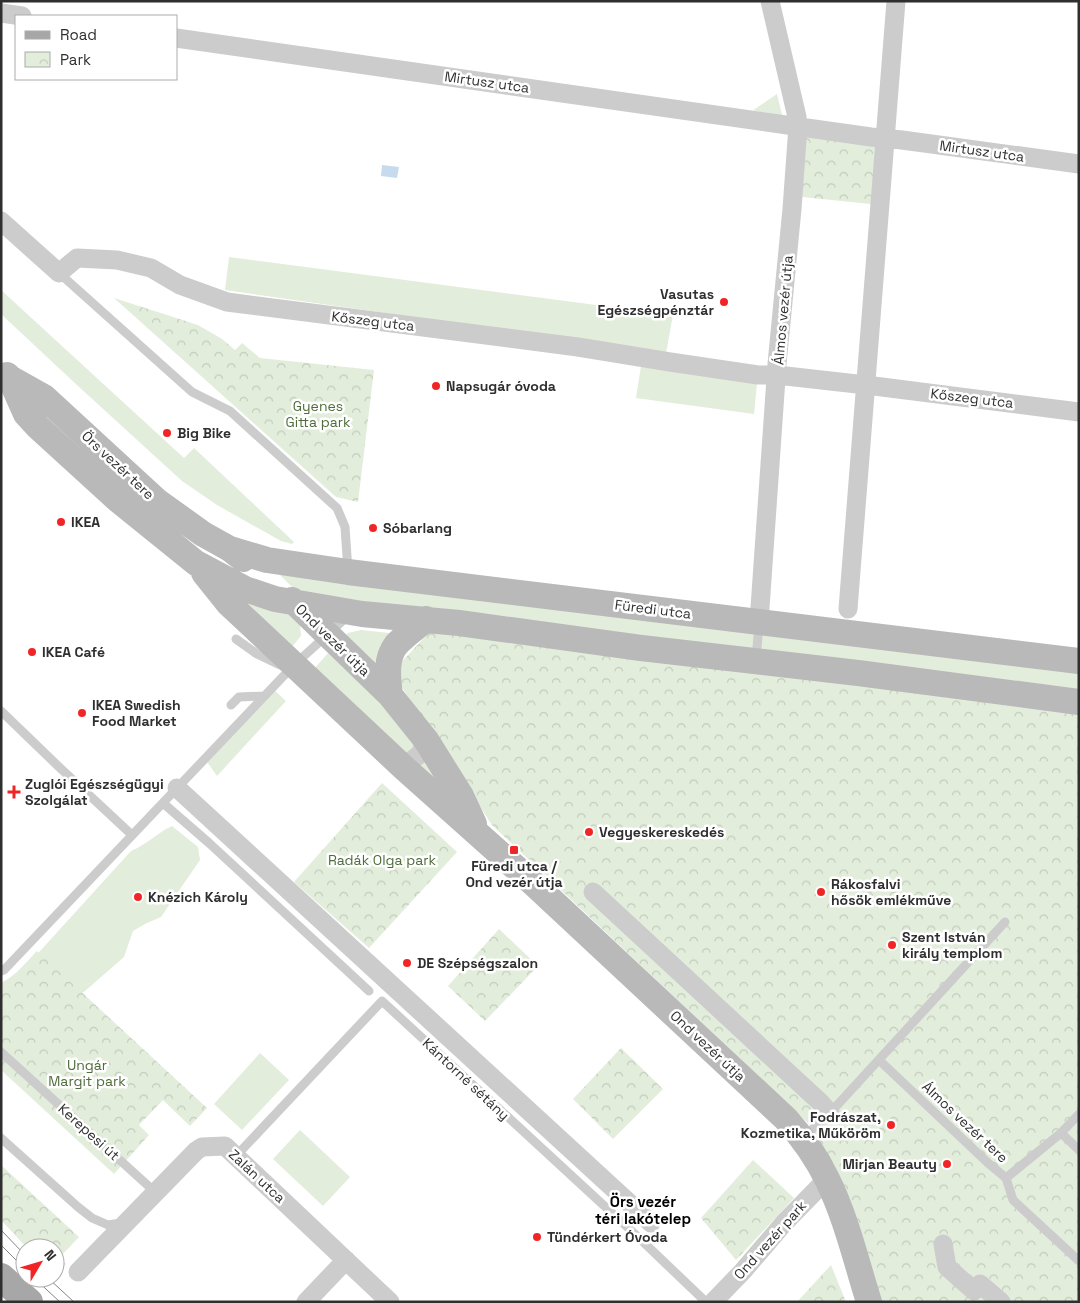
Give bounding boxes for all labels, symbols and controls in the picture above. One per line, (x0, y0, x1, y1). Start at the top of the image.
legend (15, 15, 178, 80)
text: Road (60, 25, 97, 44)
text: Park (60, 50, 91, 69)
street label: Mirtusz utca (444, 67, 530, 97)
street label: Mirtusz utca (939, 136, 1025, 166)
street label: Álmos vezér útja (769, 254, 797, 366)
place label: Vasutas Egészségpénztár (597, 285, 714, 319)
marker: Vasutas Egészségpénztár (718, 296, 730, 308)
street label: Kőszeg utca (331, 307, 415, 335)
place label: Napsugár óvoda (446, 377, 556, 395)
marker: Napsugár óvoda (430, 380, 442, 392)
street label: Kőszeg utca (930, 384, 1014, 412)
park label: Gyenes Gitta park (285, 397, 351, 431)
place label: Big Bike (177, 424, 231, 442)
street label: Örs vezér tere (78, 427, 158, 503)
marker: Big Bike (161, 427, 173, 439)
place label: IKEA (71, 513, 100, 531)
marker: IKEA (55, 516, 67, 528)
place label: Sóbarlang (383, 519, 452, 537)
marker: Sóbarlang (367, 522, 379, 534)
street label: Füredi utca (614, 595, 692, 623)
street label: Ond vezér útja (292, 600, 374, 680)
place label: IKEA Café (42, 643, 105, 661)
marker: IKEA Café (26, 646, 38, 658)
place label: IKEA Swedish Food Market (92, 696, 181, 730)
marker: IKEA Swedish Food Market (76, 707, 88, 719)
place label: Zuglói Egészségügyi Szolgálat (25, 775, 164, 809)
marker: Zuglói Egészségügyi Szolgálat (7, 785, 21, 799)
place label: Vegyeskereskedés (599, 823, 724, 841)
marker: Vegyeskereskedés (583, 826, 595, 838)
marker: Füredi utca / Ond vezér útja (508, 844, 520, 856)
park label: Radák Olga park (328, 851, 437, 869)
place label: Füredi utca / Ond vezér útja (465, 857, 563, 891)
place label: Rákosfalvi hősök emlékműve (831, 875, 951, 909)
marker: Rákosfalvi hősök emlékműve (815, 886, 827, 898)
place label: Knézich Károly (148, 888, 248, 906)
marker: Knézich Károly (132, 891, 144, 903)
place label: Szent István király templom (902, 928, 1002, 962)
marker: Szent István király templom (886, 939, 898, 951)
place label: DE Szépségszalon (417, 954, 538, 972)
marker: DE Szépségszalon (401, 957, 413, 969)
street label: Ond vezér útja (667, 1006, 749, 1086)
street label: Kántorné sétány (419, 1034, 513, 1124)
park label: Ungár Margit park (48, 1056, 126, 1090)
street label: Álmos vezér tere (918, 1077, 1012, 1167)
street label: Kerepesi út (55, 1100, 123, 1164)
place label: Fodrászat, Kozmetika, Műköröm (741, 1108, 881, 1142)
marker: Fodrászat, Kozmetika, Műköröm (885, 1119, 897, 1131)
street label: Zalán utca (225, 1145, 289, 1207)
place label: Mirjan Beauty (842, 1155, 937, 1173)
marker: Mirjan Beauty (941, 1158, 953, 1170)
district label: Örs vezér téri lakótelep (595, 1192, 691, 1228)
street label: Ond vezér park (730, 1197, 810, 1283)
place label: Tündérkert Óvoda (547, 1228, 668, 1246)
marker: Tündérkert Óvoda (531, 1231, 543, 1243)
north arrow (15, 1238, 65, 1288)
text: N (40, 1246, 60, 1264)

